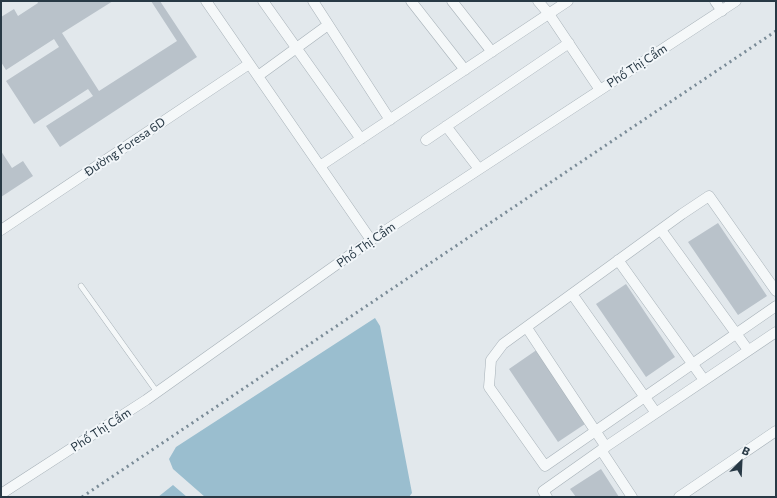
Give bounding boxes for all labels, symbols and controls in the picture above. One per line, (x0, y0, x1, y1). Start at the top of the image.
street label: Phố Thị Cẩm (604, 41, 670, 91)
street label: Đường Foresa 6D (82, 115, 168, 179)
street label: Phố Thị Cẩm (334, 219, 398, 271)
street label: Phố Thị Cẩm (68, 405, 134, 455)
north arrow (721, 442, 761, 482)
text: B (740, 443, 752, 458)

